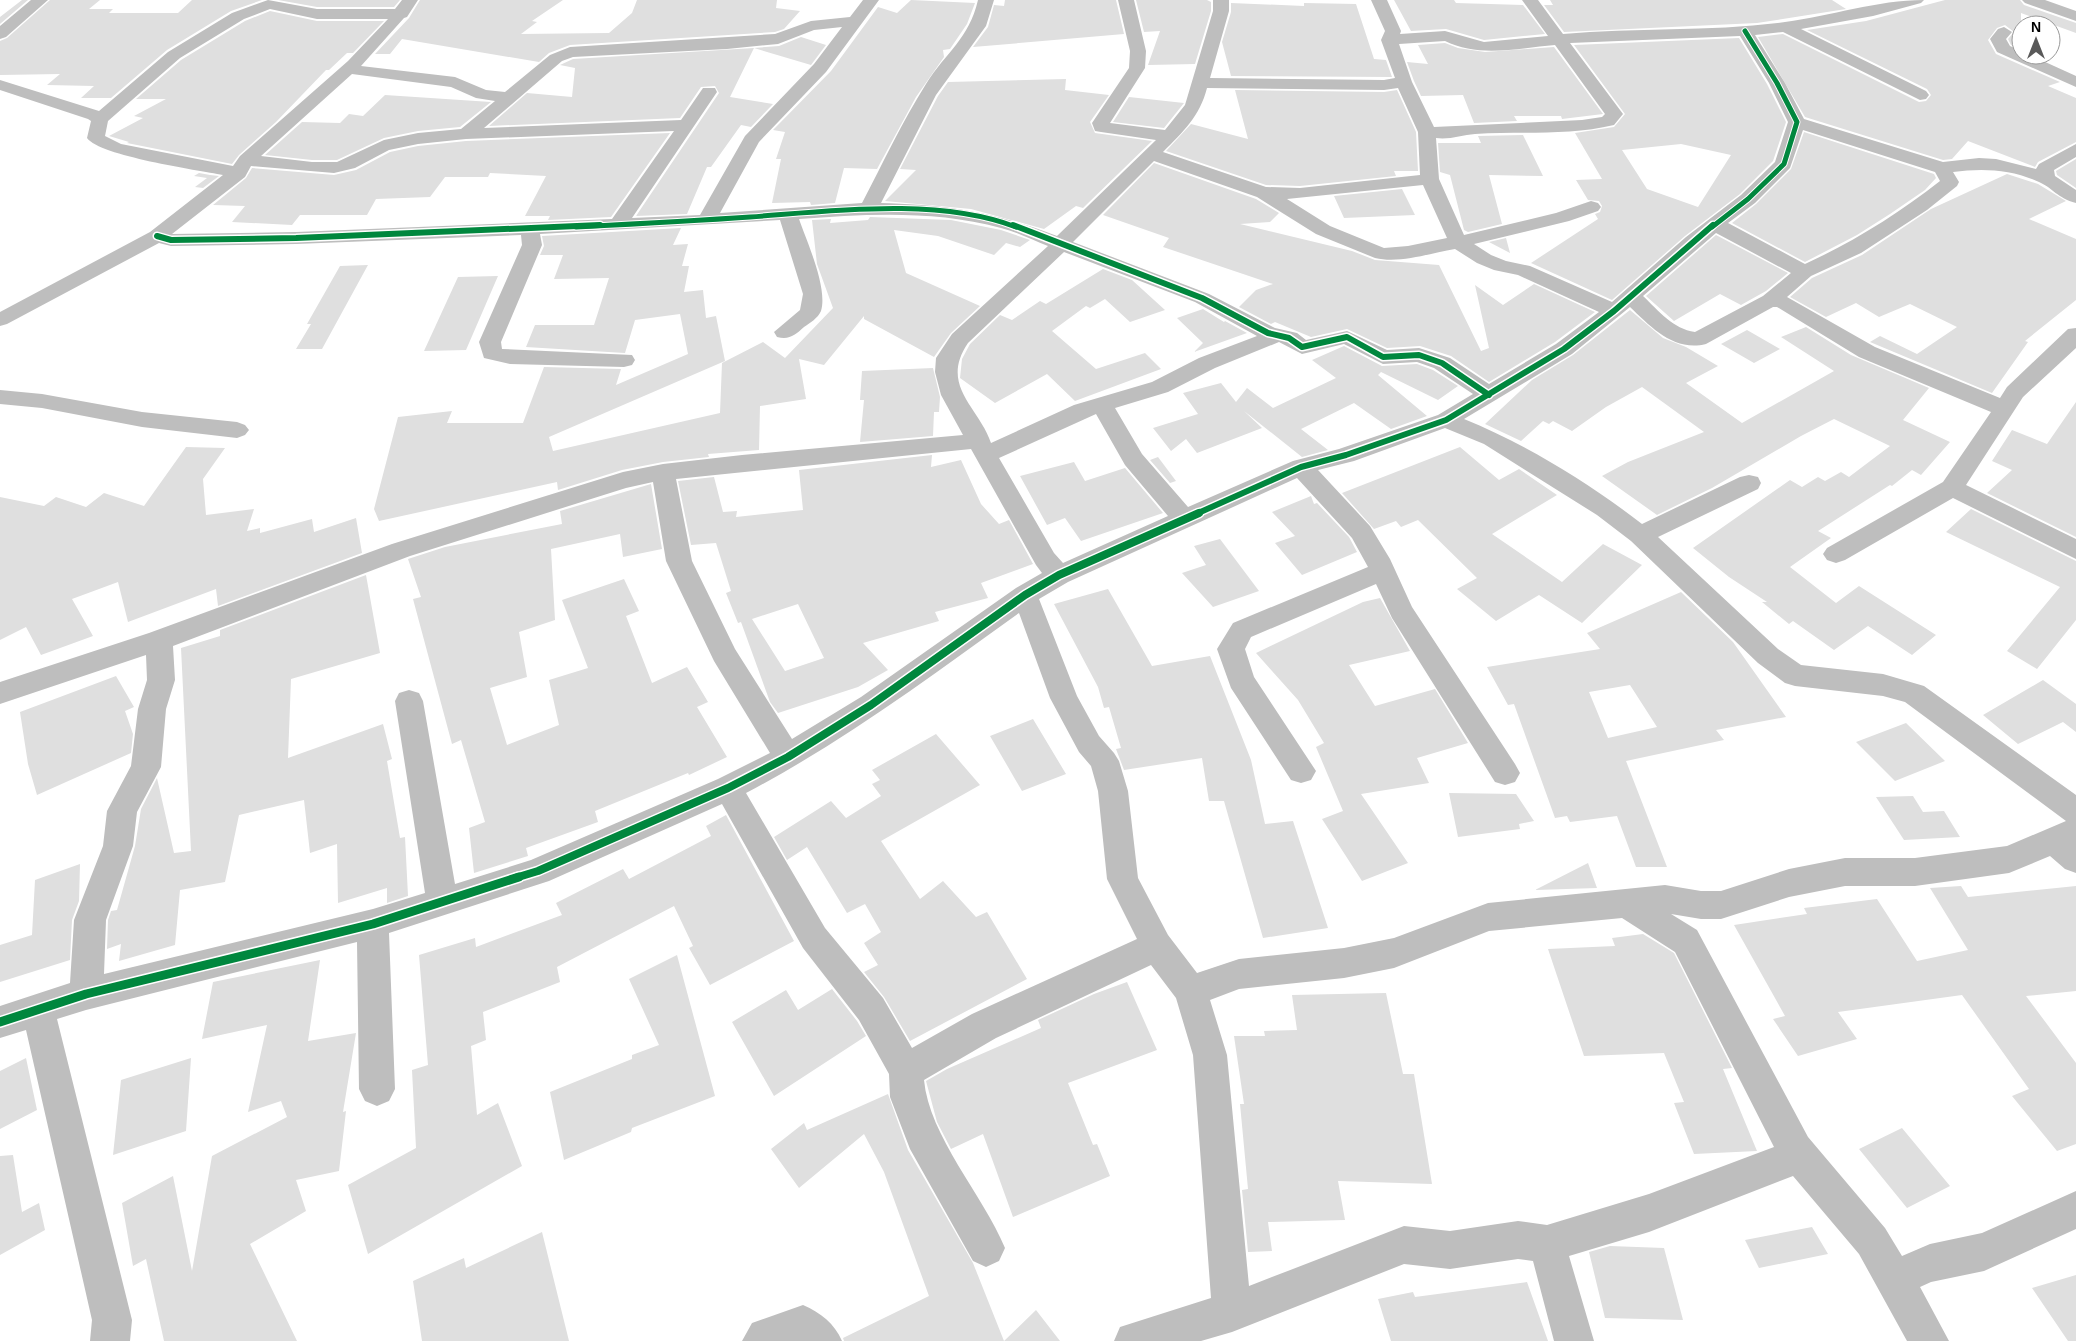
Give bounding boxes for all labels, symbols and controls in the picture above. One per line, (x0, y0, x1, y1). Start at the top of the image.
north arrow (2011, 15, 2061, 65)
text: N (2031, 19, 2041, 35)

